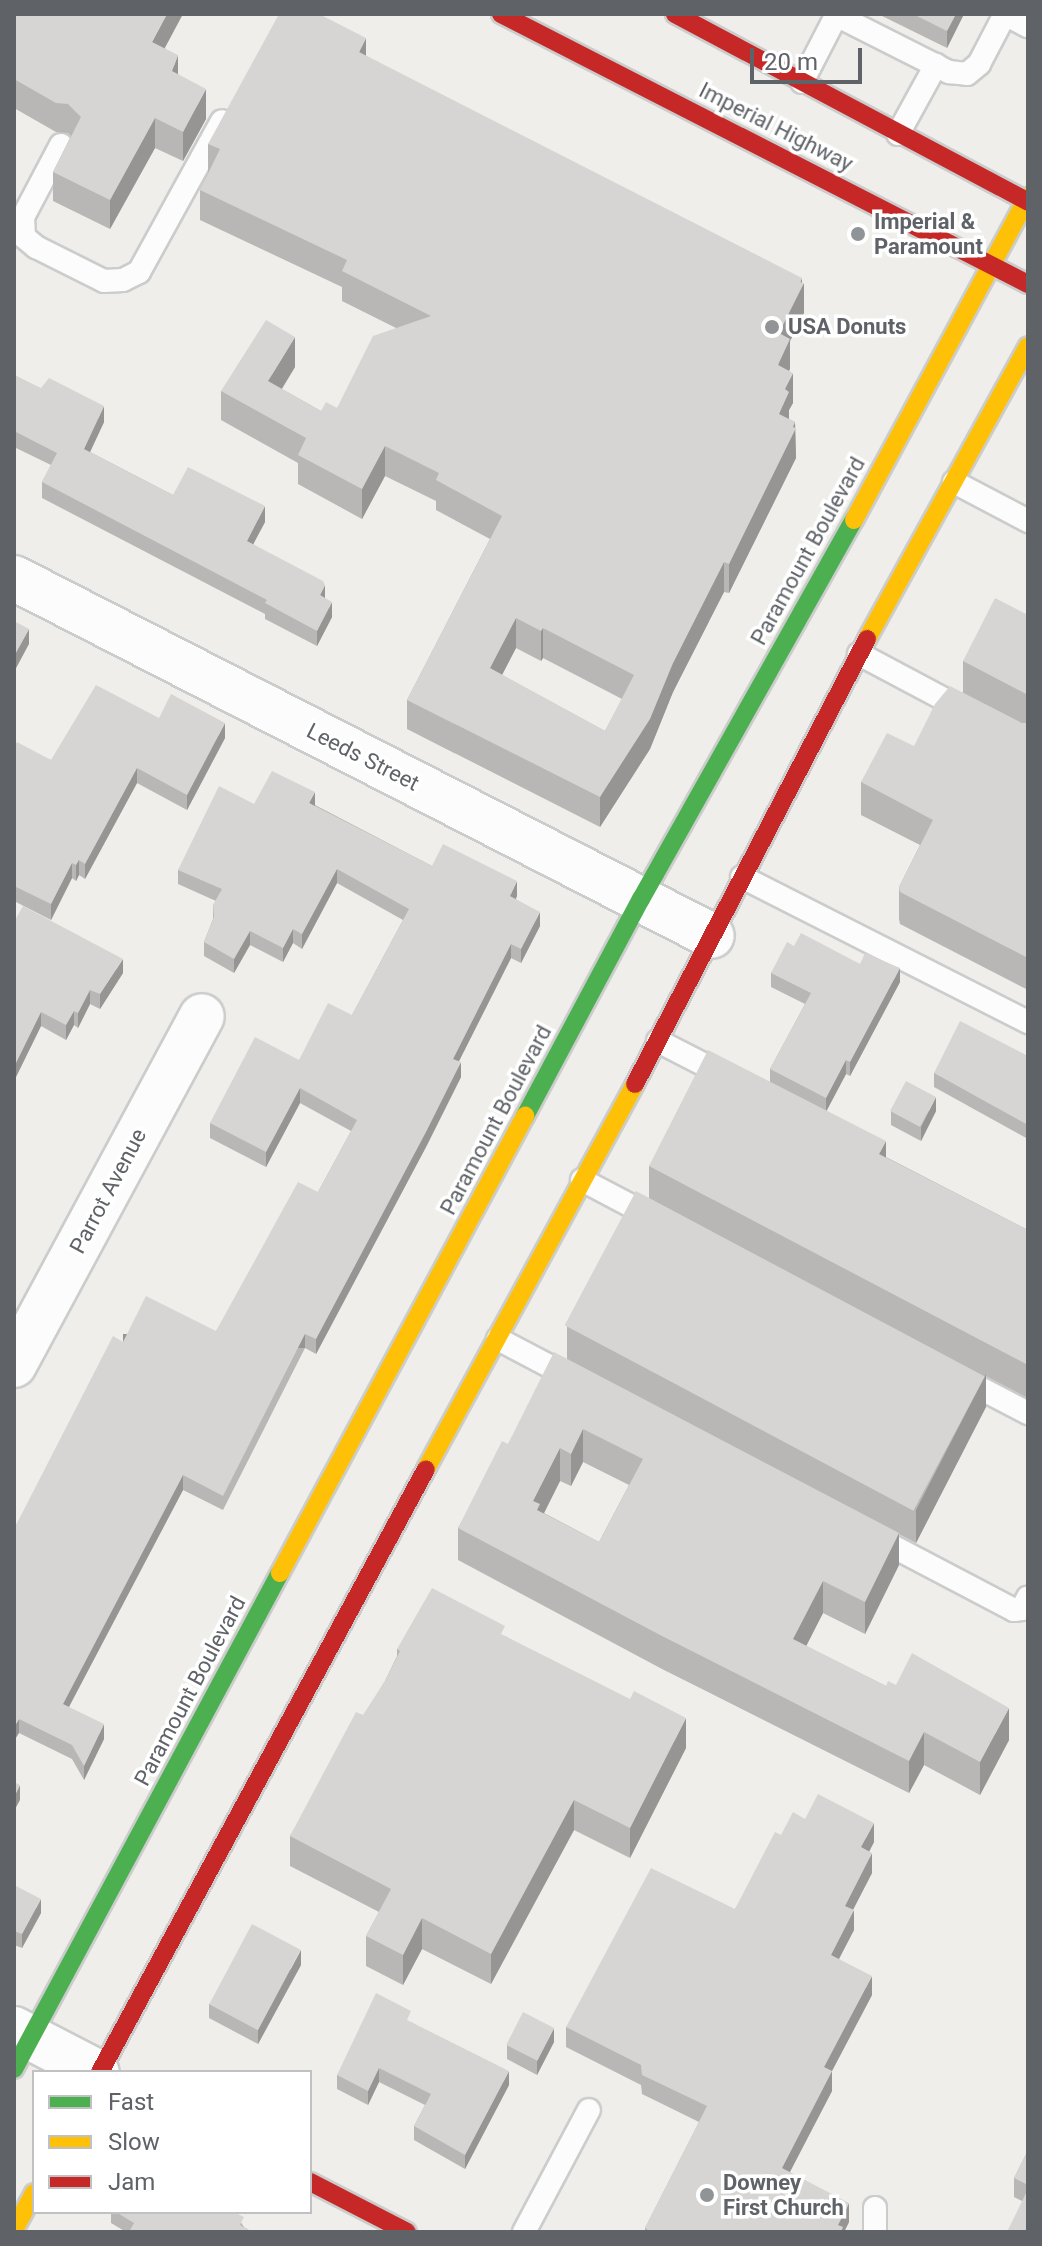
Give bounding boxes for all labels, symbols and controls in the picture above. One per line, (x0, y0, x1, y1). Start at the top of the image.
scale bar (754, 32, 866, 82)
text: 20 m (764, 48, 818, 76)
street label: Imperial Highway (695, 77, 857, 177)
place label: Imperial & Paramount (874, 208, 983, 260)
marker: Imperial & Paramount (849, 225, 867, 243)
place label: USA Donuts (788, 314, 906, 340)
marker: USA Donuts (763, 318, 781, 336)
street label: Paramount Boulevard (745, 452, 871, 650)
street label: Leeds Street (302, 717, 424, 797)
street label: Paramount Boulevard (435, 1021, 557, 1219)
street label: Parrot Avenue (64, 1124, 152, 1258)
street label: Paramount Boulevard (129, 1592, 251, 1790)
legend (32, 2070, 312, 2214)
text: Fast (108, 2088, 154, 2116)
text: Slow (108, 2128, 160, 2156)
text: Jam (108, 2168, 155, 2196)
place label: Downey First Church (723, 2169, 844, 2220)
marker: Downey First Church (698, 2186, 716, 2204)

